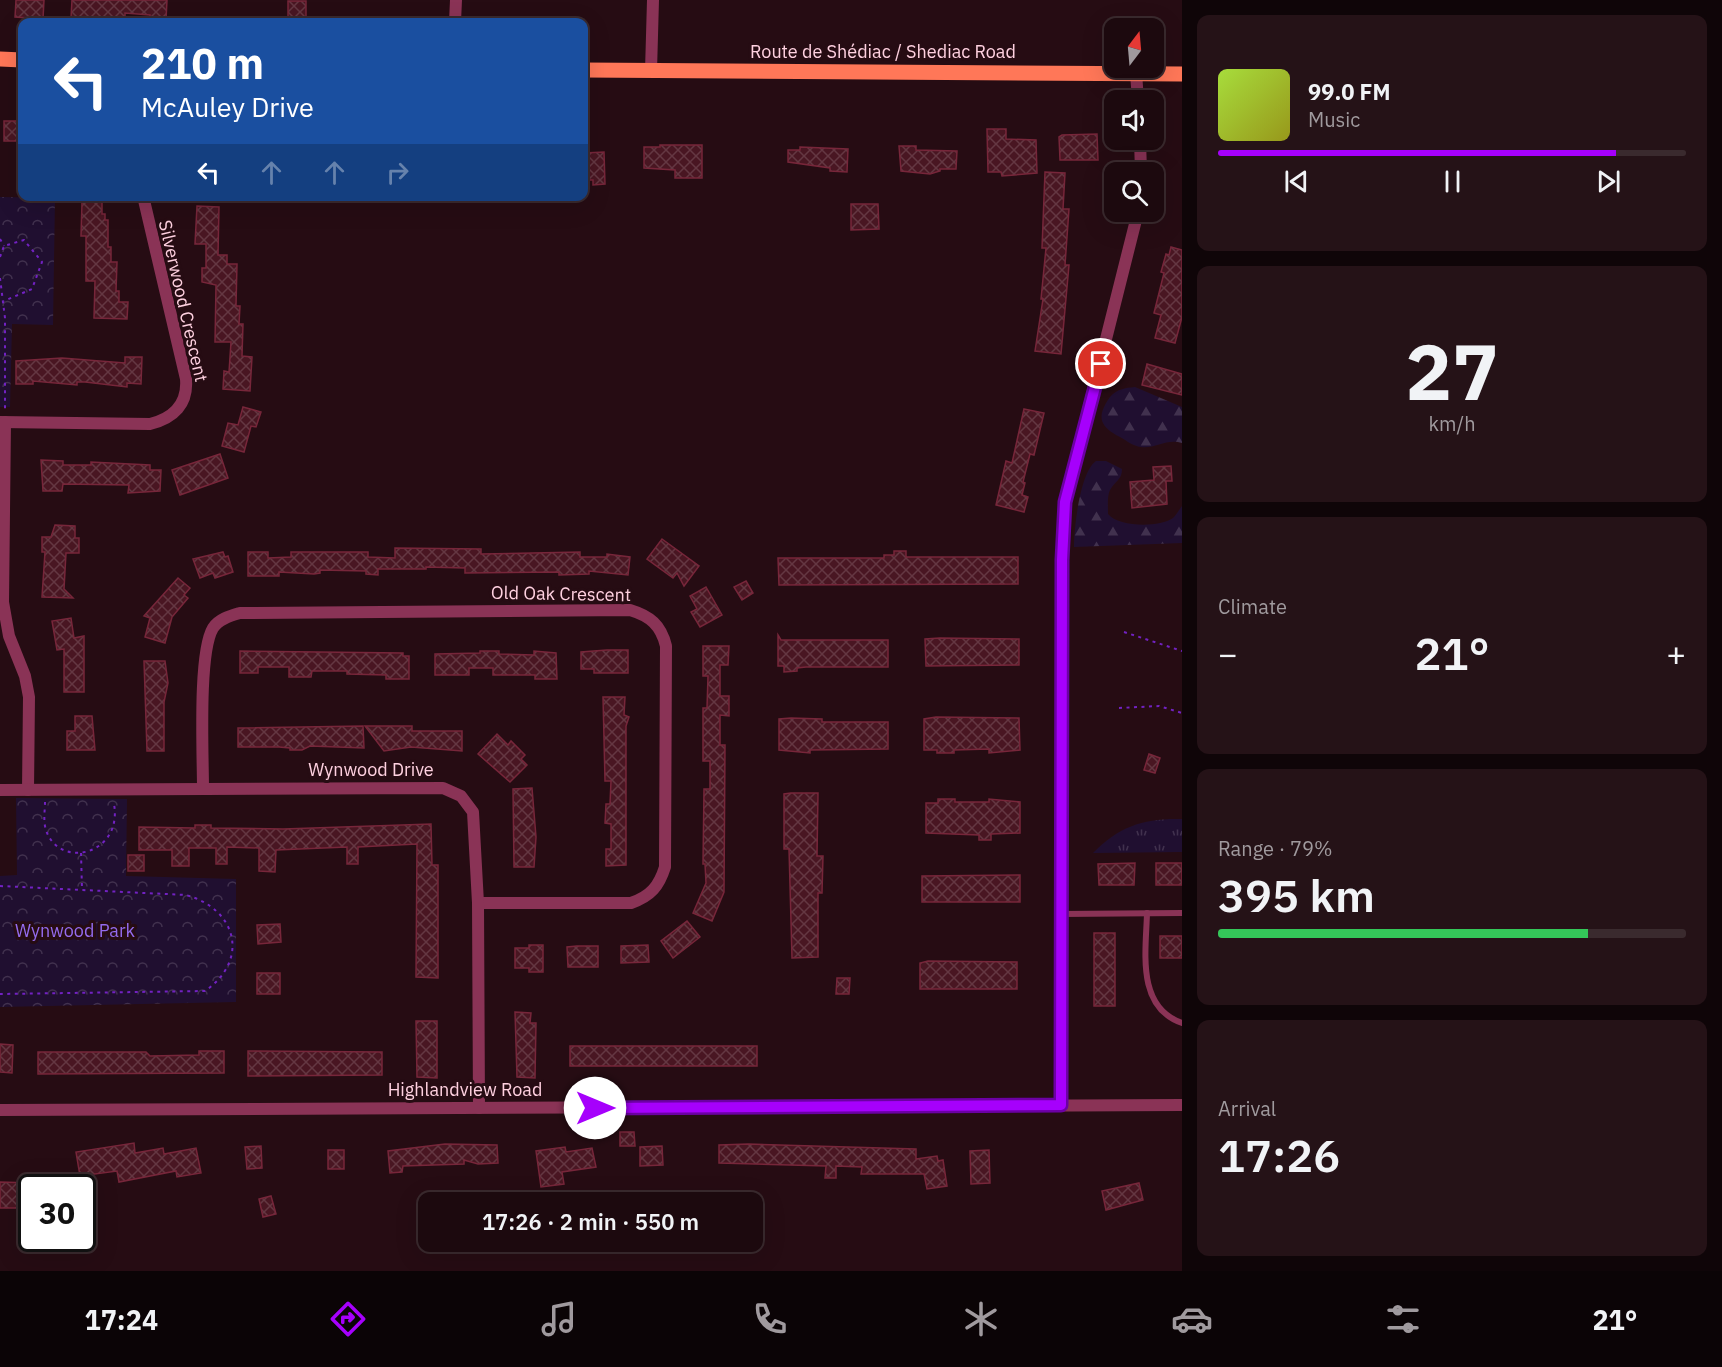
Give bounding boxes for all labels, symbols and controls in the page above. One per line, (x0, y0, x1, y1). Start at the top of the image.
north arrow (1104, 18, 1164, 78)
map controls (1104, 18, 1164, 222)
text: 210 m (141, 36, 264, 91)
street label: Route de Shédiac / Shediac Road (750, 40, 1016, 63)
icon: left (42, 42, 120, 120)
text: 99.0 FM (1308, 77, 1391, 106)
text: McAuley Drive (141, 89, 314, 124)
button: sound (1104, 90, 1164, 150)
text: Music (1308, 106, 1360, 133)
icon: left (192, 156, 225, 189)
icon: ahead (255, 156, 288, 189)
icon: ahead (318, 156, 351, 189)
icon: right (381, 156, 414, 189)
button: search (1104, 162, 1164, 222)
icon: previous (1280, 165, 1313, 198)
icon: pause (1436, 165, 1469, 198)
icon: next (1592, 165, 1625, 198)
street label: Silverwood Crescent (154, 218, 213, 384)
text: 27 (1405, 320, 1499, 421)
pin (1075, 338, 1126, 389)
icon: arrive (1084, 347, 1117, 380)
text: km/h (1428, 410, 1476, 437)
street label: Old Oak Crescent (491, 581, 631, 606)
text: Climate (1218, 593, 1287, 620)
text: 21° (1414, 624, 1490, 682)
text: − (1218, 632, 1238, 675)
text: + (1666, 632, 1686, 675)
street label: Wynwood Drive (308, 758, 434, 781)
text: Range · 79% (1218, 835, 1333, 862)
text: 395 km (1218, 866, 1375, 924)
park label: Wynwood Park (15, 919, 136, 942)
position arrow (563, 1076, 627, 1140)
street label: Highlandview Road (388, 1078, 542, 1101)
text: Arrival (1218, 1095, 1276, 1122)
text: 17:26 (1218, 1126, 1340, 1184)
speed limit sign: 30 (18, 1174, 96, 1252)
text: 17:26 · 2 min · 550 m (482, 1207, 699, 1236)
icon: directions (327, 1298, 369, 1340)
icon: music (538, 1298, 580, 1340)
icon: phone (749, 1298, 791, 1340)
icon: climate (960, 1298, 1002, 1340)
icon: car (1171, 1298, 1213, 1340)
icon: filters (1382, 1298, 1424, 1340)
text: 17:24 (84, 1302, 158, 1337)
text: 21° (1592, 1302, 1637, 1337)

